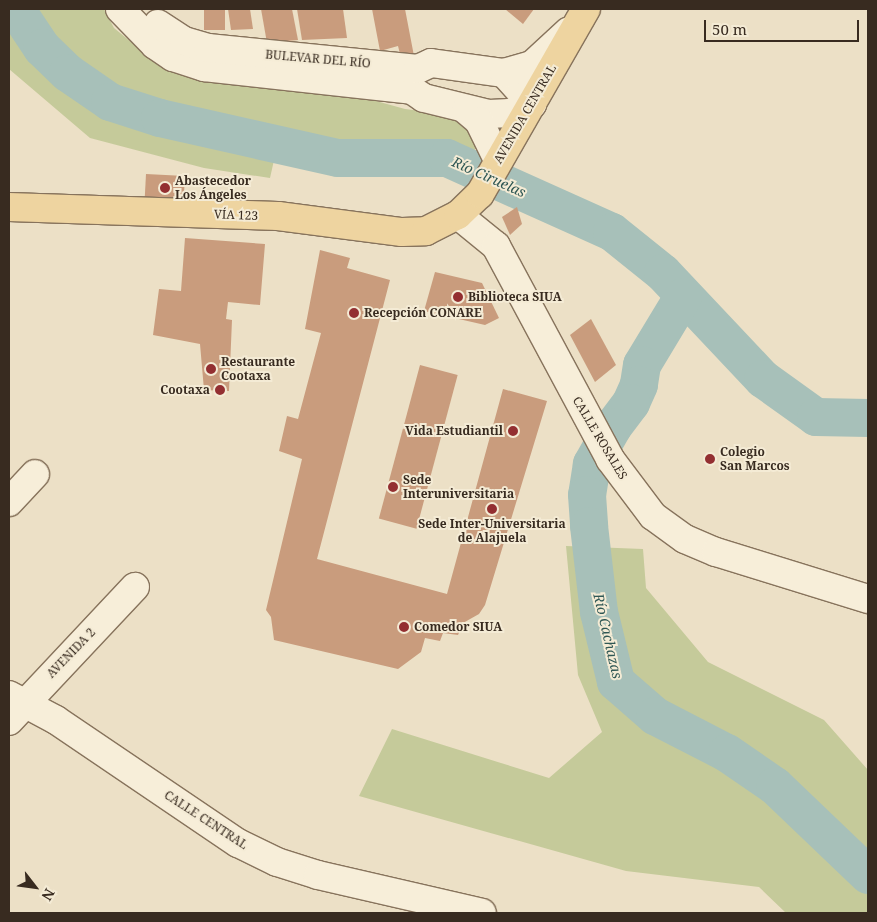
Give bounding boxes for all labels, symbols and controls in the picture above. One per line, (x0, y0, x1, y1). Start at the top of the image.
scale bar (707, 10, 862, 42)
text: 50 m (712, 19, 747, 39)
street label: BULEVAR DEL RÍO (265, 47, 371, 71)
street label: AVENIDA CENTRAL (491, 62, 559, 166)
water label: Río Ciruelas (450, 153, 528, 201)
place label: Abastecedor Los Ángeles (175, 174, 251, 202)
marker: Abastecedor Los Ángeles (159, 182, 171, 194)
street label: VÍA 123 (214, 207, 258, 223)
place label: Biblioteca SIUA (468, 290, 562, 304)
marker: Biblioteca SIUA (452, 291, 464, 303)
place label: Recepción CONARE (364, 306, 482, 320)
marker: Recepción CONARE (348, 307, 360, 319)
place label: Restaurante Cootaxa (221, 355, 295, 383)
marker: Restaurante Cootaxa (205, 363, 217, 375)
place label: Cootaxa (160, 383, 210, 397)
marker: Cootaxa (214, 384, 226, 396)
street label: CALLE ROSALES (570, 394, 630, 482)
place label: Vida Estudiantil (405, 424, 503, 438)
marker: Vida Estudiantil (507, 425, 519, 437)
place label: Colegio San Marcos (720, 445, 790, 473)
marker: Colegio San Marcos (704, 453, 716, 465)
place label: Sede Interuniversitaria (403, 473, 514, 501)
marker: Sede Interuniversitaria (387, 481, 399, 493)
marker: Sede Inter-Universitaria de Alajuela (486, 503, 498, 515)
place label: Sede Inter-Universitaria de Alajuela (418, 517, 566, 545)
water label: Río Cachazas (590, 592, 626, 680)
place label: Comedor SIUA (414, 620, 502, 634)
marker: Comedor SIUA (398, 621, 410, 633)
street label: AVENIDA 2 (44, 625, 98, 681)
street label: CALLE CENTRAL (162, 788, 250, 852)
north arrow (10, 862, 60, 912)
text: N (37, 885, 59, 904)

